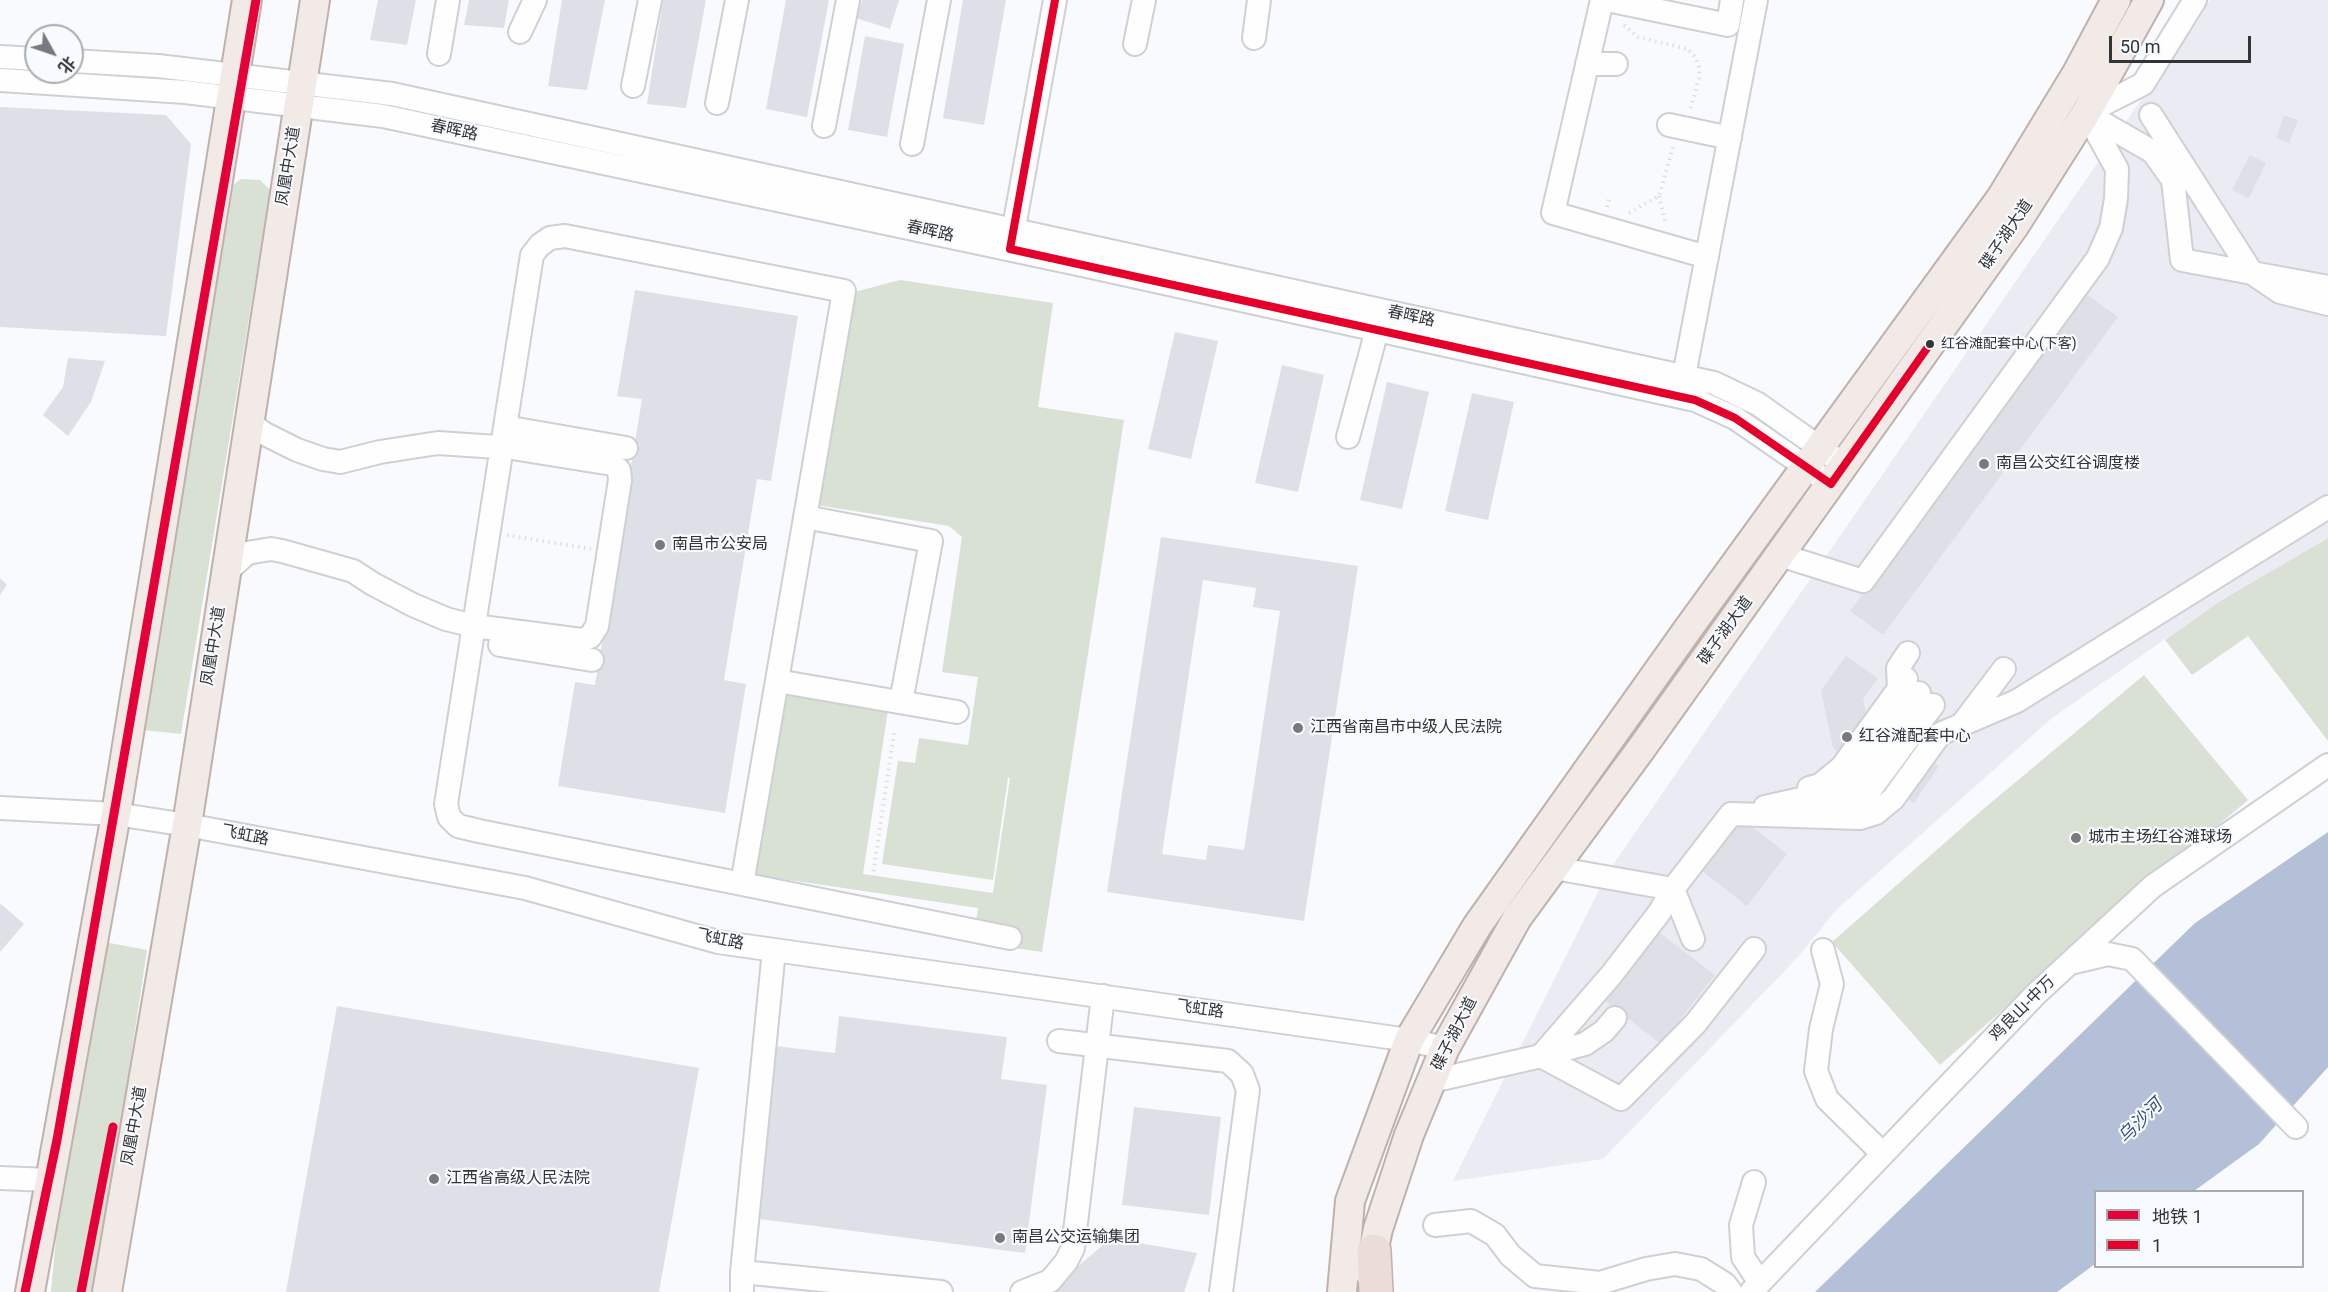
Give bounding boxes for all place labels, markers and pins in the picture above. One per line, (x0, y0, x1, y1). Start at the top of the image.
place label: 红谷滩配套中心(下客) (1941, 336, 2077, 352)
marker: 红谷滩配套中心(下客) (1924, 338, 1936, 350)
place label: 南昌公交红谷调度楼 (1996, 454, 2140, 474)
marker: 南昌公交红谷调度楼 (1977, 457, 1991, 471)
place label: 南昌市公安局 (672, 535, 768, 555)
marker: 南昌市公安局 (653, 538, 667, 552)
place label: 江西省南昌市中级人民法院 (1310, 718, 1502, 738)
marker: 江西省南昌市中级人民法院 (1291, 721, 1305, 735)
place label: 红谷滩配套中心 (1859, 727, 1971, 747)
marker: 红谷滩配套中心 (1840, 730, 1854, 744)
place label: 城市主场红谷滩球场 (2088, 828, 2232, 848)
marker: 城市主场红谷滩球场 (2069, 831, 2083, 845)
place label: 江西省高级人民法院 (446, 1169, 590, 1189)
marker: 江西省高级人民法院 (427, 1172, 441, 1186)
place label: 南昌公交运输集团 (1012, 1228, 1140, 1248)
marker: 南昌公交运输集团 (993, 1231, 1007, 1245)

